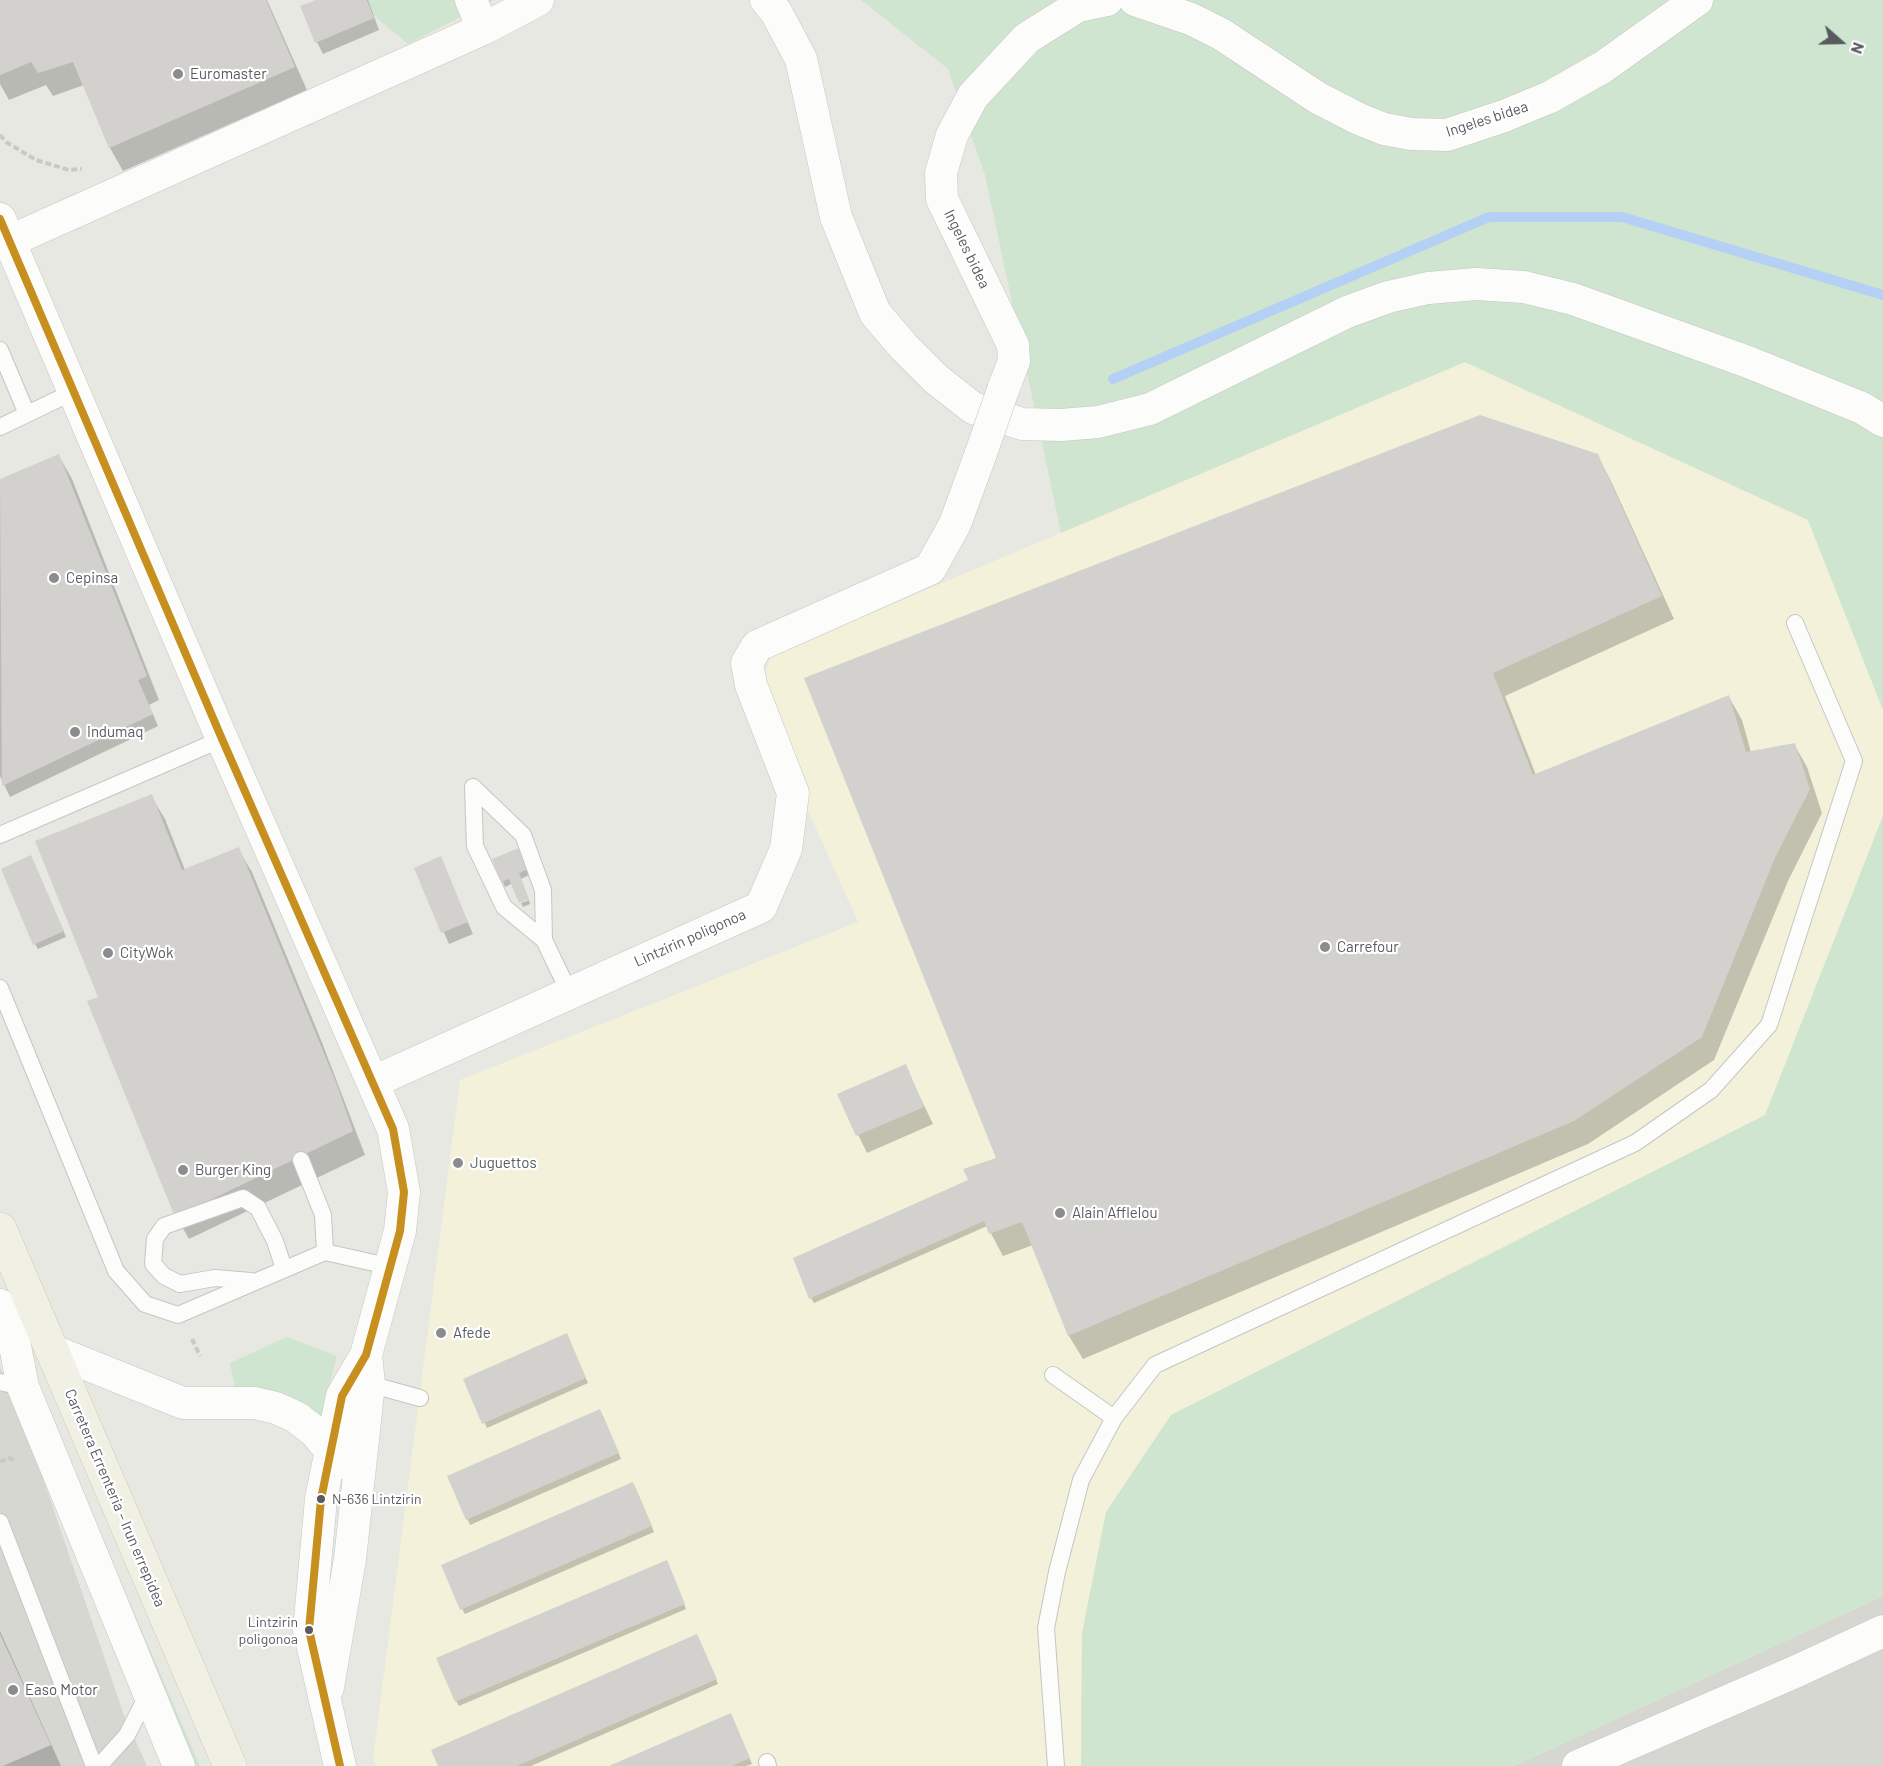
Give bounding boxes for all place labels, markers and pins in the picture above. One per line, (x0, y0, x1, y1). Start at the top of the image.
place label: Euromaster (190, 65, 267, 83)
marker: Euromaster (171, 67, 185, 81)
place label: Cepinsa (66, 569, 118, 587)
marker: Cepinsa (47, 571, 61, 585)
place label: Indumaq (87, 723, 143, 741)
marker: Indumaq (68, 725, 82, 739)
place label: Carrefour (1337, 938, 1399, 956)
marker: Carrefour (1318, 940, 1332, 954)
place label: CityWok (120, 944, 173, 962)
marker: CityWok (101, 946, 115, 960)
place label: Juguettos (470, 1154, 537, 1172)
marker: Juguettos (451, 1156, 465, 1170)
place label: Burger King (195, 1161, 271, 1179)
marker: Burger King (176, 1163, 190, 1177)
place label: Alain Afflelou (1072, 1204, 1157, 1222)
marker: Alain Afflelou (1053, 1206, 1067, 1220)
place label: Afede (453, 1324, 491, 1342)
marker: Afede (434, 1326, 448, 1340)
place label: N-636 Lintzirin (332, 1491, 422, 1507)
marker: N-636 Lintzirin (315, 1493, 327, 1505)
place label: Lintzirin poligonoa (239, 1614, 298, 1646)
marker: Lintzirin poligonoa (303, 1624, 315, 1636)
place label: Easo Motor (25, 1681, 98, 1699)
marker: Easo Motor (6, 1683, 20, 1697)

